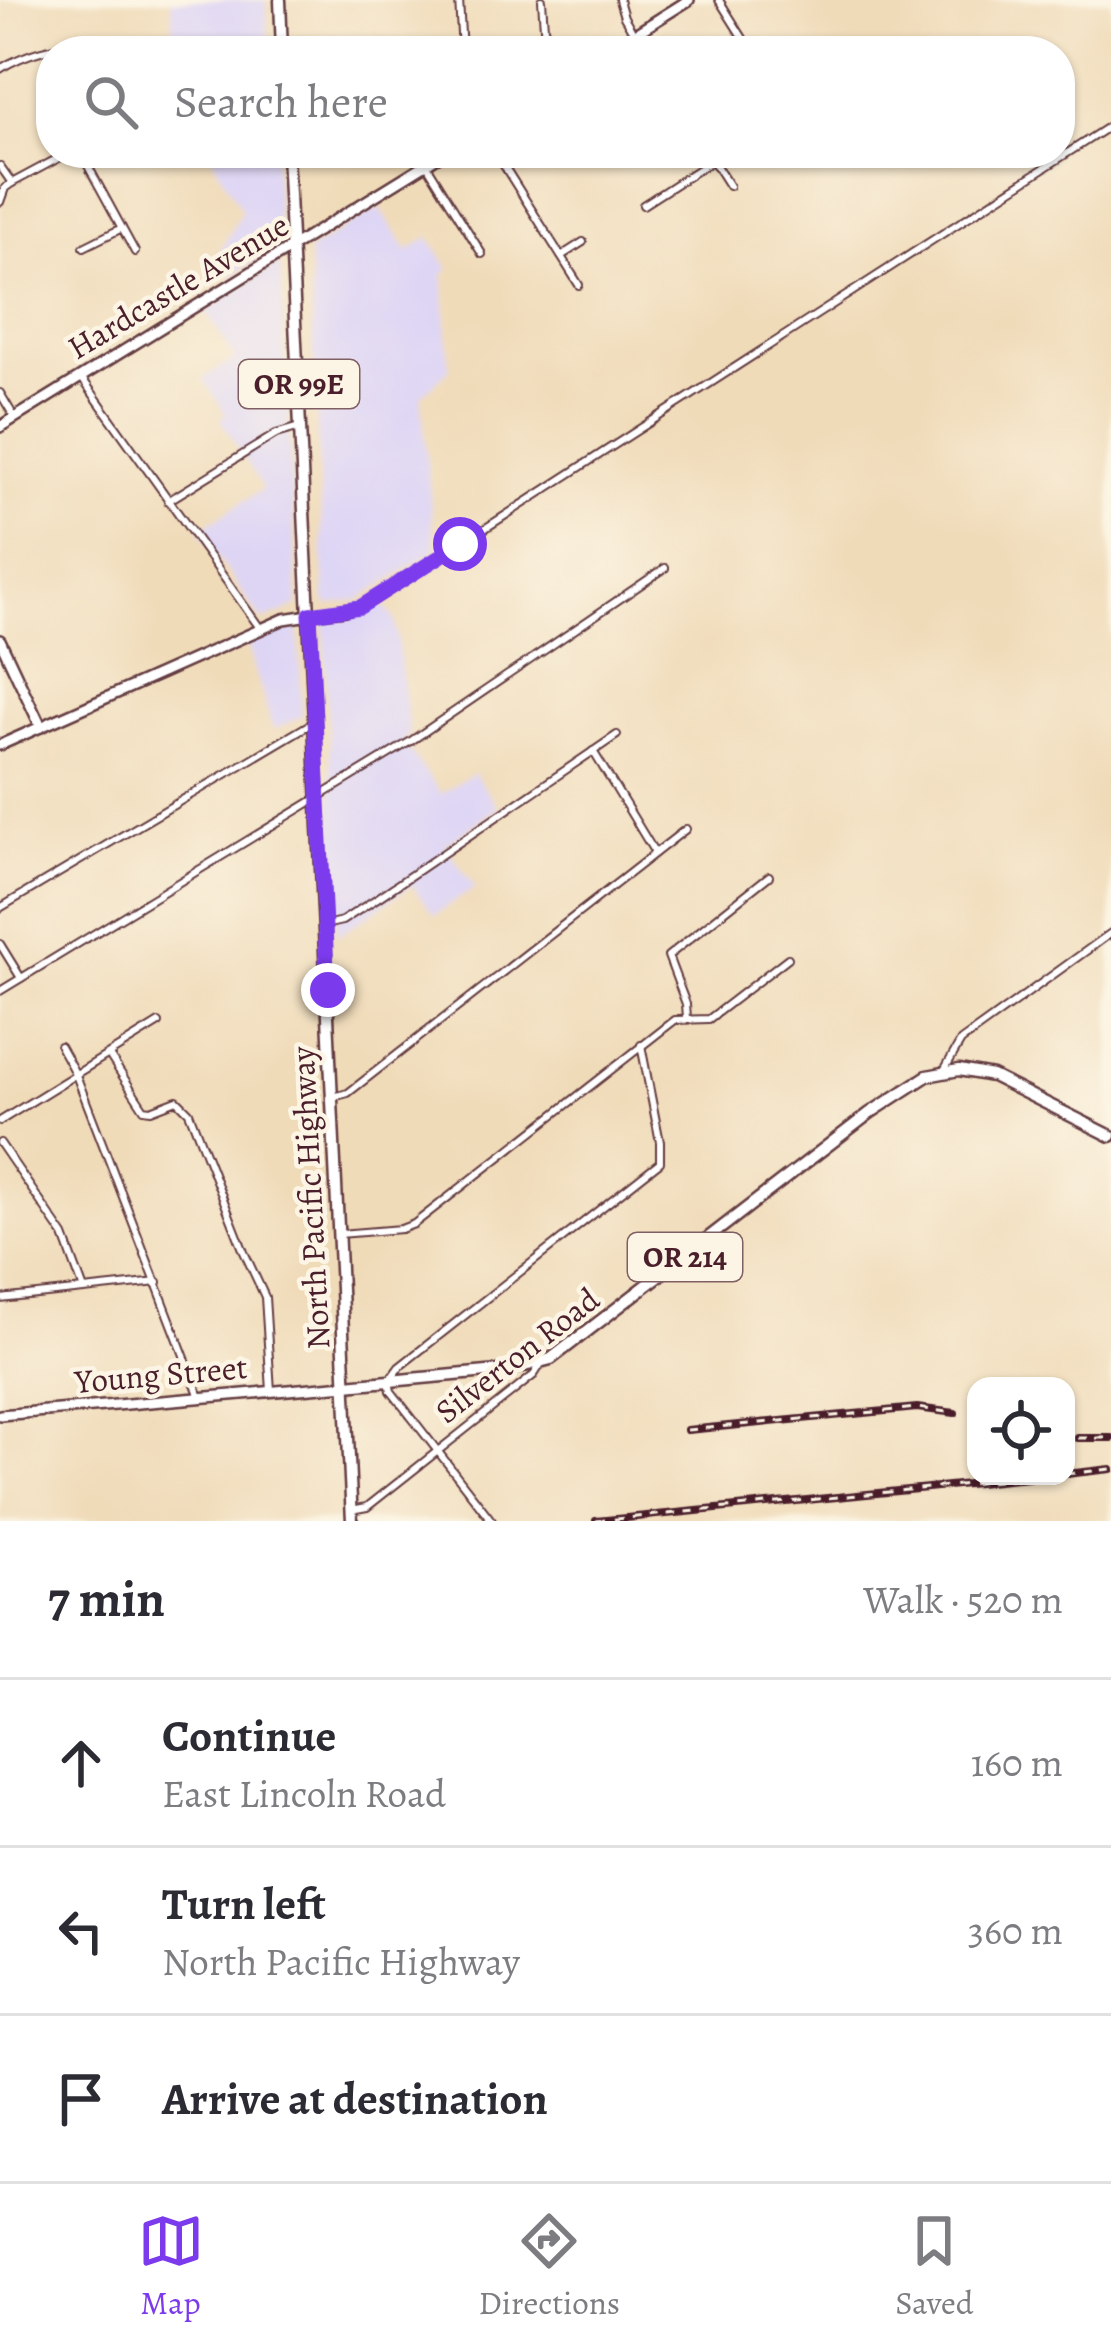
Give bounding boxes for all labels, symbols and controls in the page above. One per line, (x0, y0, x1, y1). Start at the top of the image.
search box (36, 36, 1075, 168)
icon: search (78, 69, 144, 135)
text: Search here (174, 71, 388, 133)
street label: Hardcastle Avenue (59, 202, 297, 370)
road number: OR 99E (239, 360, 359, 408)
route start (433, 517, 487, 571)
route end (301, 963, 355, 1017)
street label: North Pacific Highway (280, 1045, 340, 1350)
road number: OR 214 (628, 1233, 742, 1281)
street label: Silverton Road (426, 1277, 609, 1433)
street label: Young Street (72, 1344, 249, 1404)
map controls (967, 1377, 1075, 1485)
button: locate (967, 1377, 1075, 1485)
text: 7 min (48, 1564, 165, 1634)
text: Walk · 520 m (863, 1573, 1063, 1626)
text: Continue (162, 1705, 336, 1767)
icon: ahead (48, 1730, 114, 1796)
text: 160 m (971, 1736, 1063, 1789)
text: East Lincoln Road (162, 1767, 446, 1820)
text: Turn left (162, 1873, 326, 1935)
icon: left (48, 1898, 114, 1964)
text: 360 m (968, 1904, 1063, 1957)
text: North Pacific Highway (162, 1935, 520, 1988)
icon: arrive (48, 2066, 114, 2132)
text: Arrive at destination (162, 2068, 548, 2130)
tab: Map (138, 2208, 204, 2325)
tab: Directions (479, 2208, 620, 2325)
tab: Saved (895, 2208, 973, 2325)

